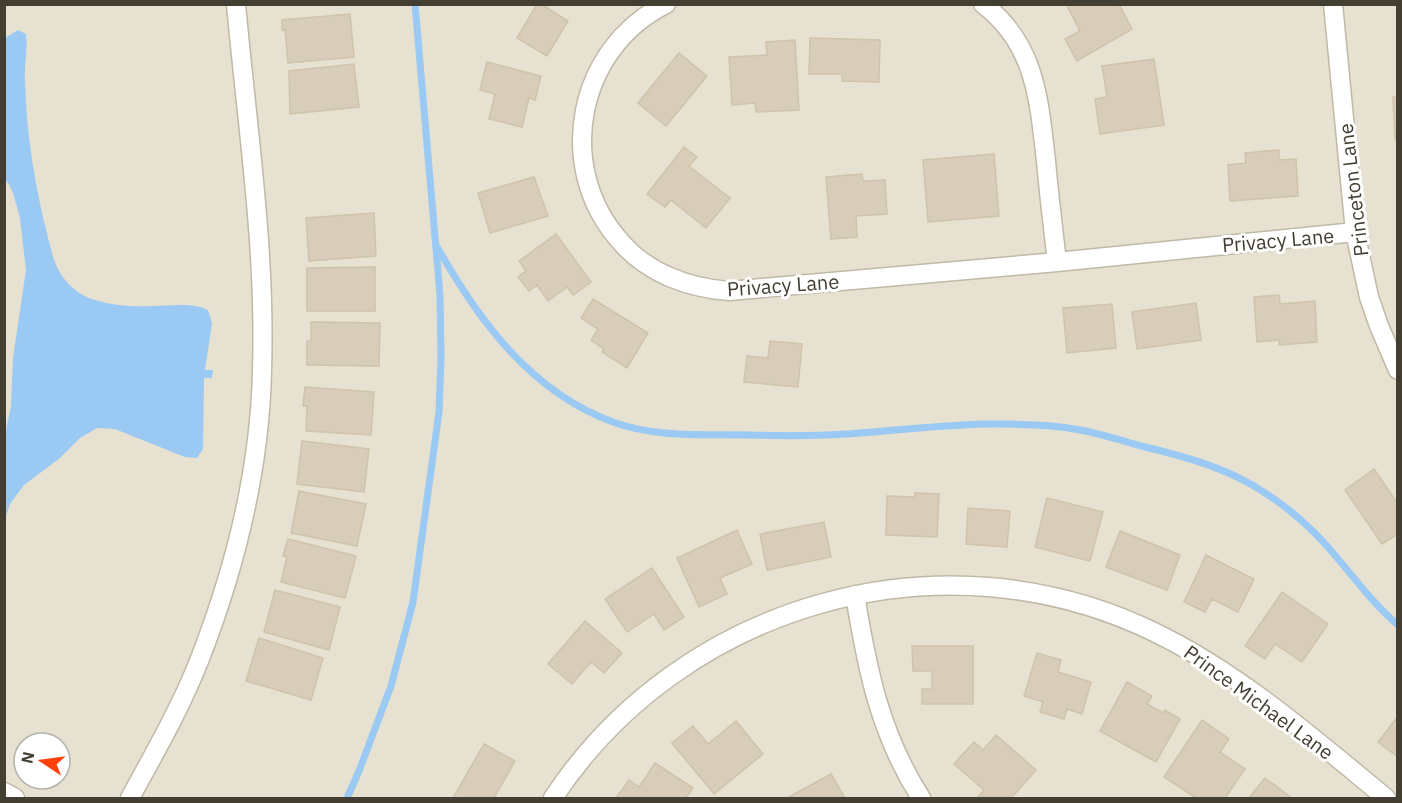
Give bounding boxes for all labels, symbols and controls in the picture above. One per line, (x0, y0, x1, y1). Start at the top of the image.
street label: Princeton Lane (1331, 122, 1375, 258)
street label: Privacy Lane (1221, 222, 1335, 258)
street label: Privacy Lane (726, 268, 840, 302)
street label: Prince Michael Lane (1179, 639, 1339, 765)
north arrow (12, 731, 72, 791)
text: N (16, 750, 38, 766)

